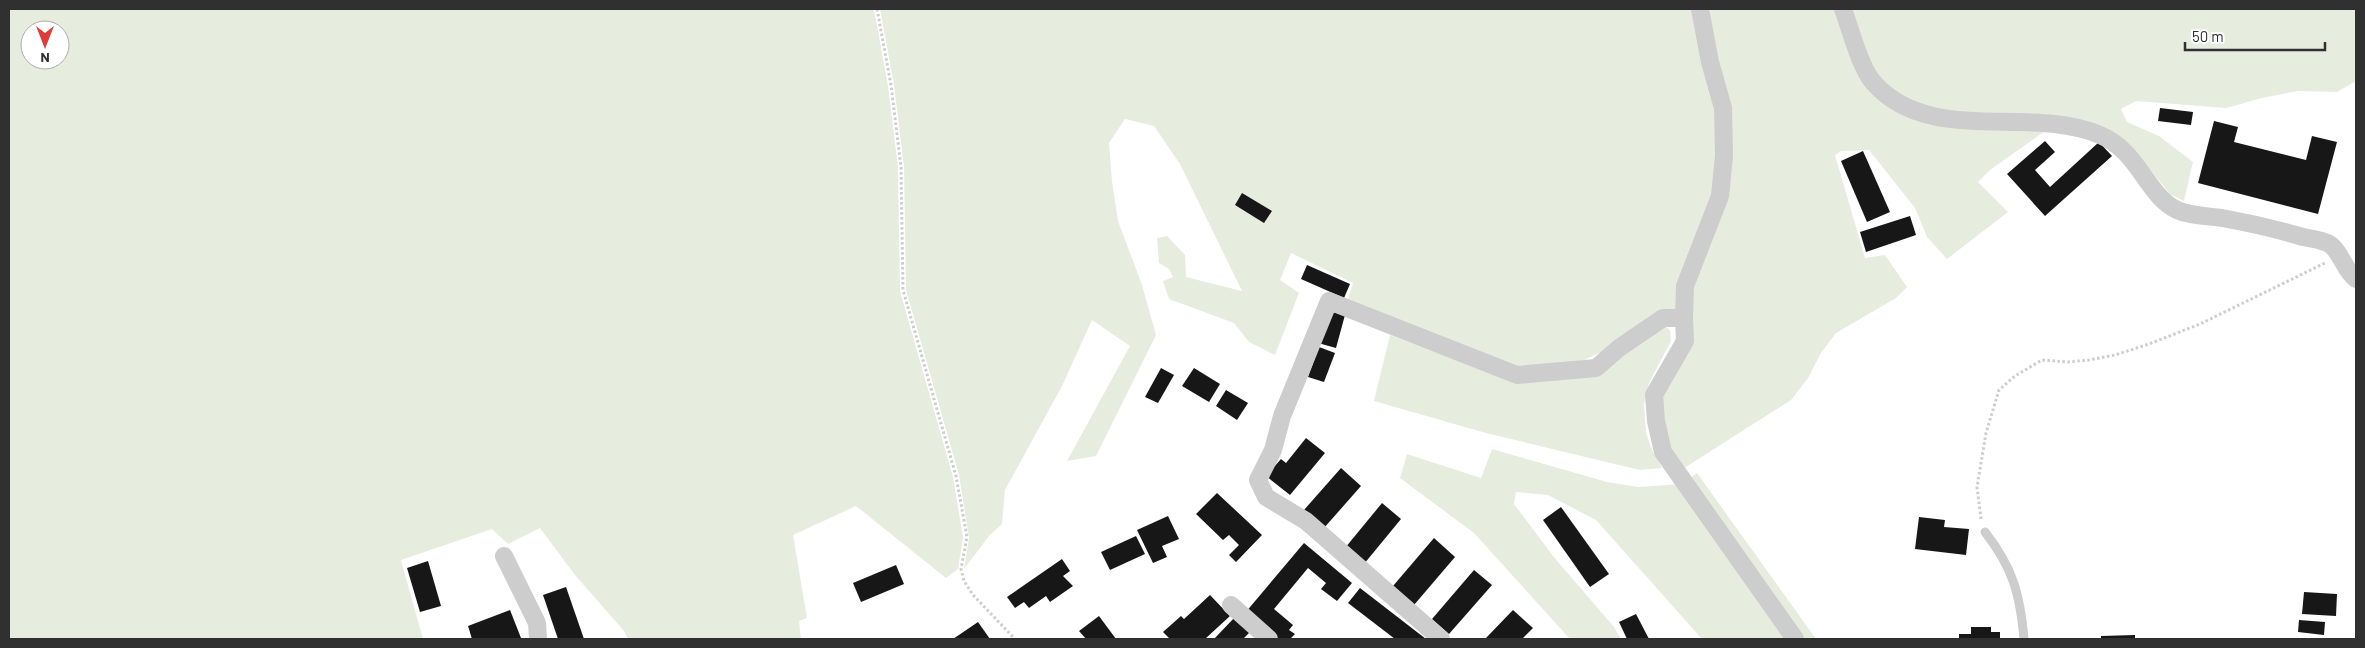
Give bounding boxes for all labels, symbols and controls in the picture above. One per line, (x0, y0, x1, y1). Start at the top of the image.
north arrow (20, 20, 70, 70)
scale bar (2185, 20, 2325, 52)
text: 50 m (2192, 27, 2224, 45)
text: N (40, 50, 50, 67)

